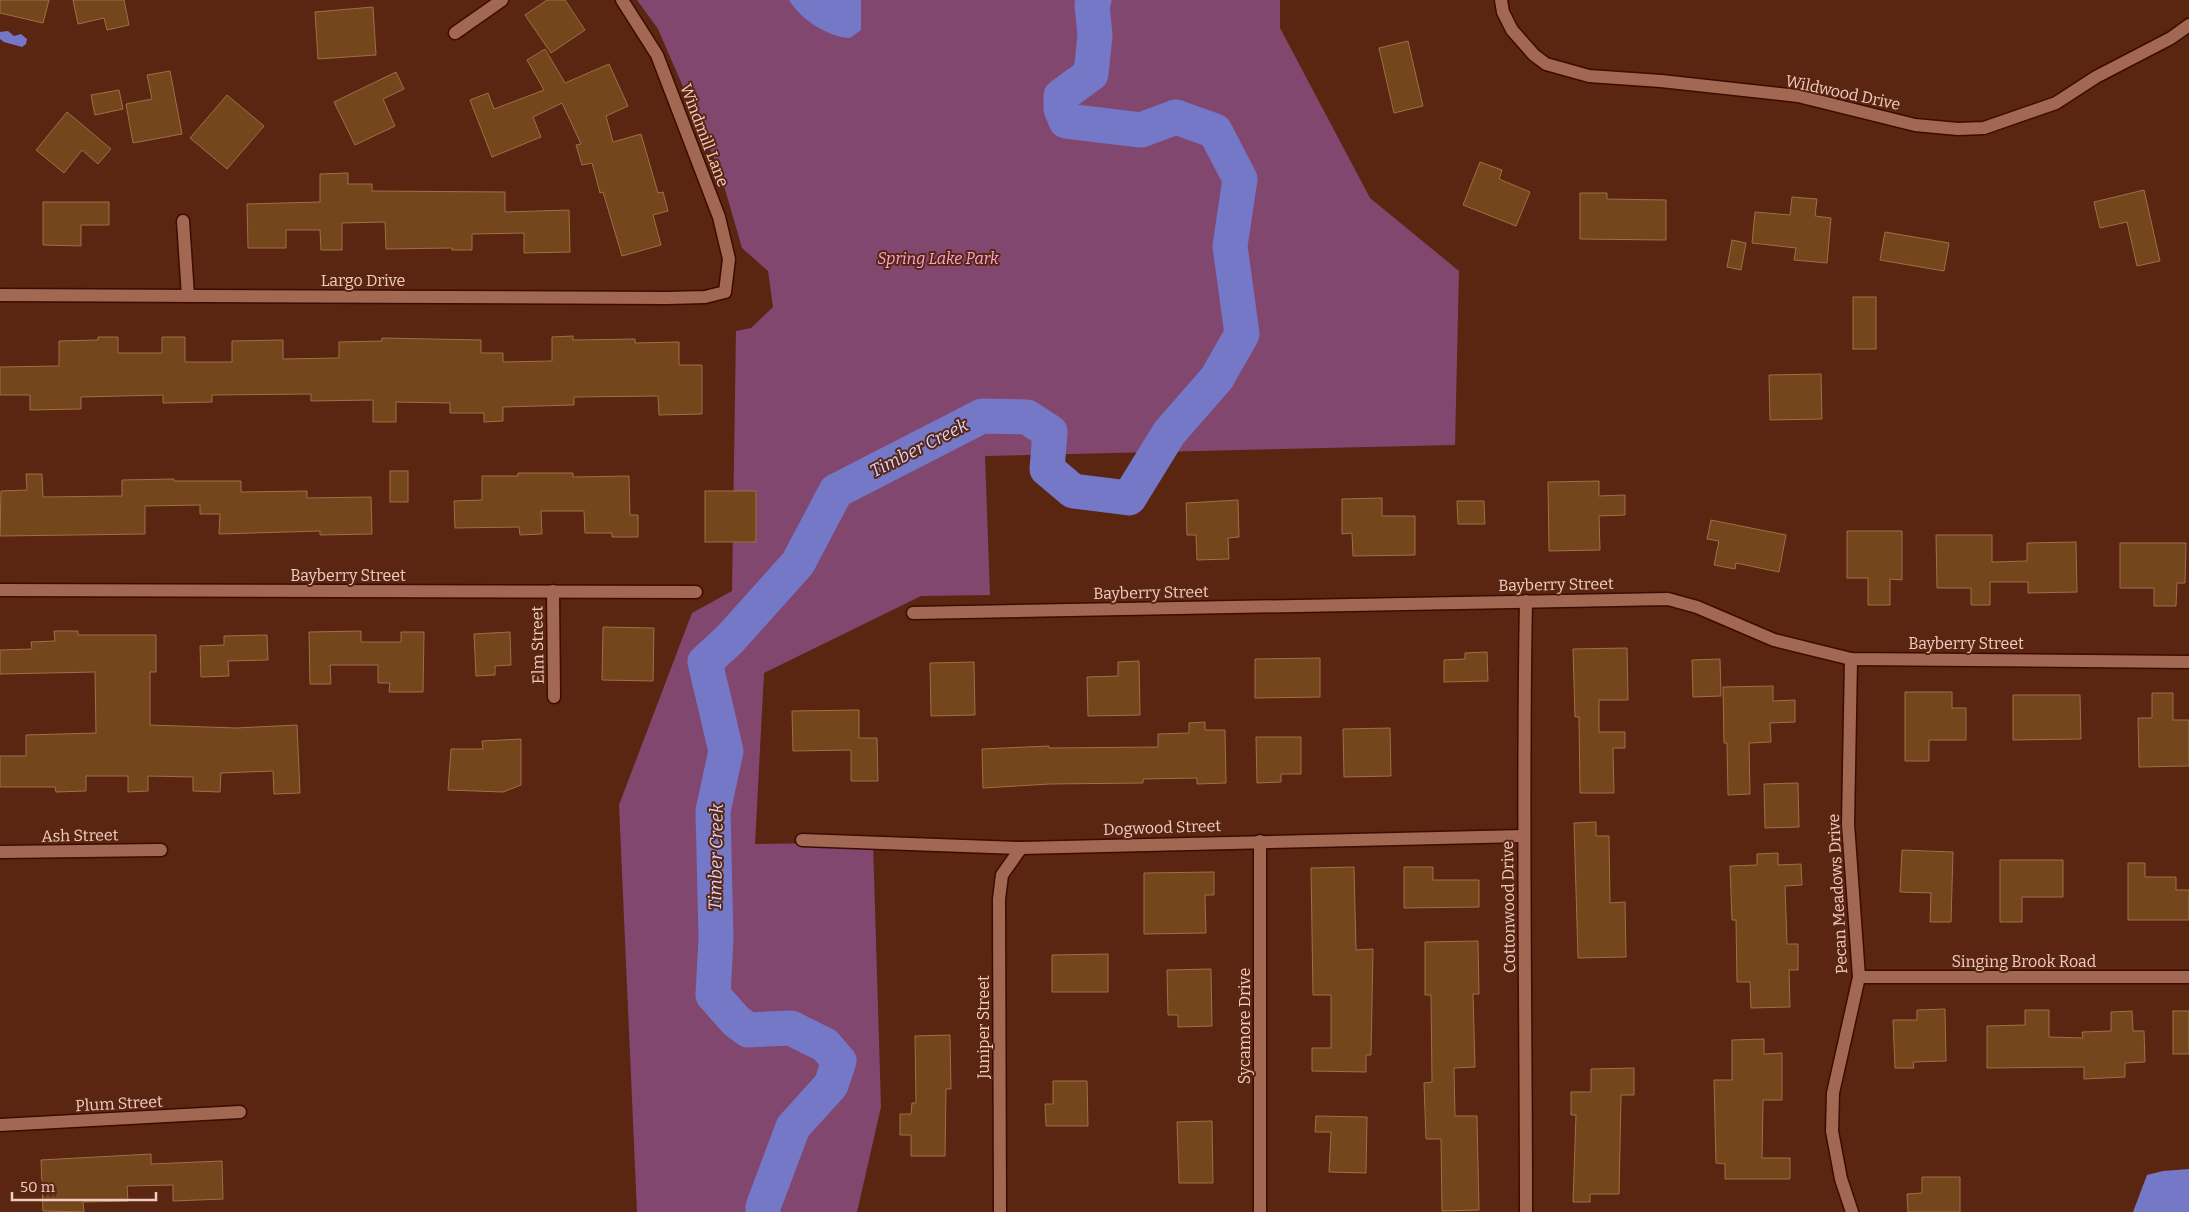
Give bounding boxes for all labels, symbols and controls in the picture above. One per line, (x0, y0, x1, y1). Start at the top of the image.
street label: Wildwood Drive (1784, 71, 1902, 114)
street label: Windmill Lane (676, 81, 733, 189)
park label: Spring Lake Park (877, 249, 999, 268)
street label: Largo Drive (321, 271, 405, 290)
water label: Timber Creek (866, 414, 972, 482)
street label: Bayberry Street (290, 566, 406, 585)
street label: Bayberry Street (1498, 574, 1614, 595)
street label: Bayberry Street (1093, 582, 1209, 603)
street label: Elm Street (527, 606, 548, 684)
street label: Bayberry Street (1908, 634, 2024, 653)
water label: Timber Creek (704, 803, 728, 911)
street label: Pecan Meadows Drive (1824, 813, 1851, 975)
street label: Dogwood Street (1103, 816, 1222, 839)
street label: Ash Street (41, 825, 119, 846)
street label: Cottonwood Drive (1498, 841, 1519, 973)
street label: Singing Brook Road (1952, 952, 2097, 971)
street label: Sycamore Drive (1235, 968, 1254, 1084)
street label: Juniper Street (974, 975, 993, 1080)
street label: Plum Street (75, 1092, 163, 1115)
scale bar (12, 1170, 156, 1202)
text: 50 m (20, 1178, 56, 1196)

